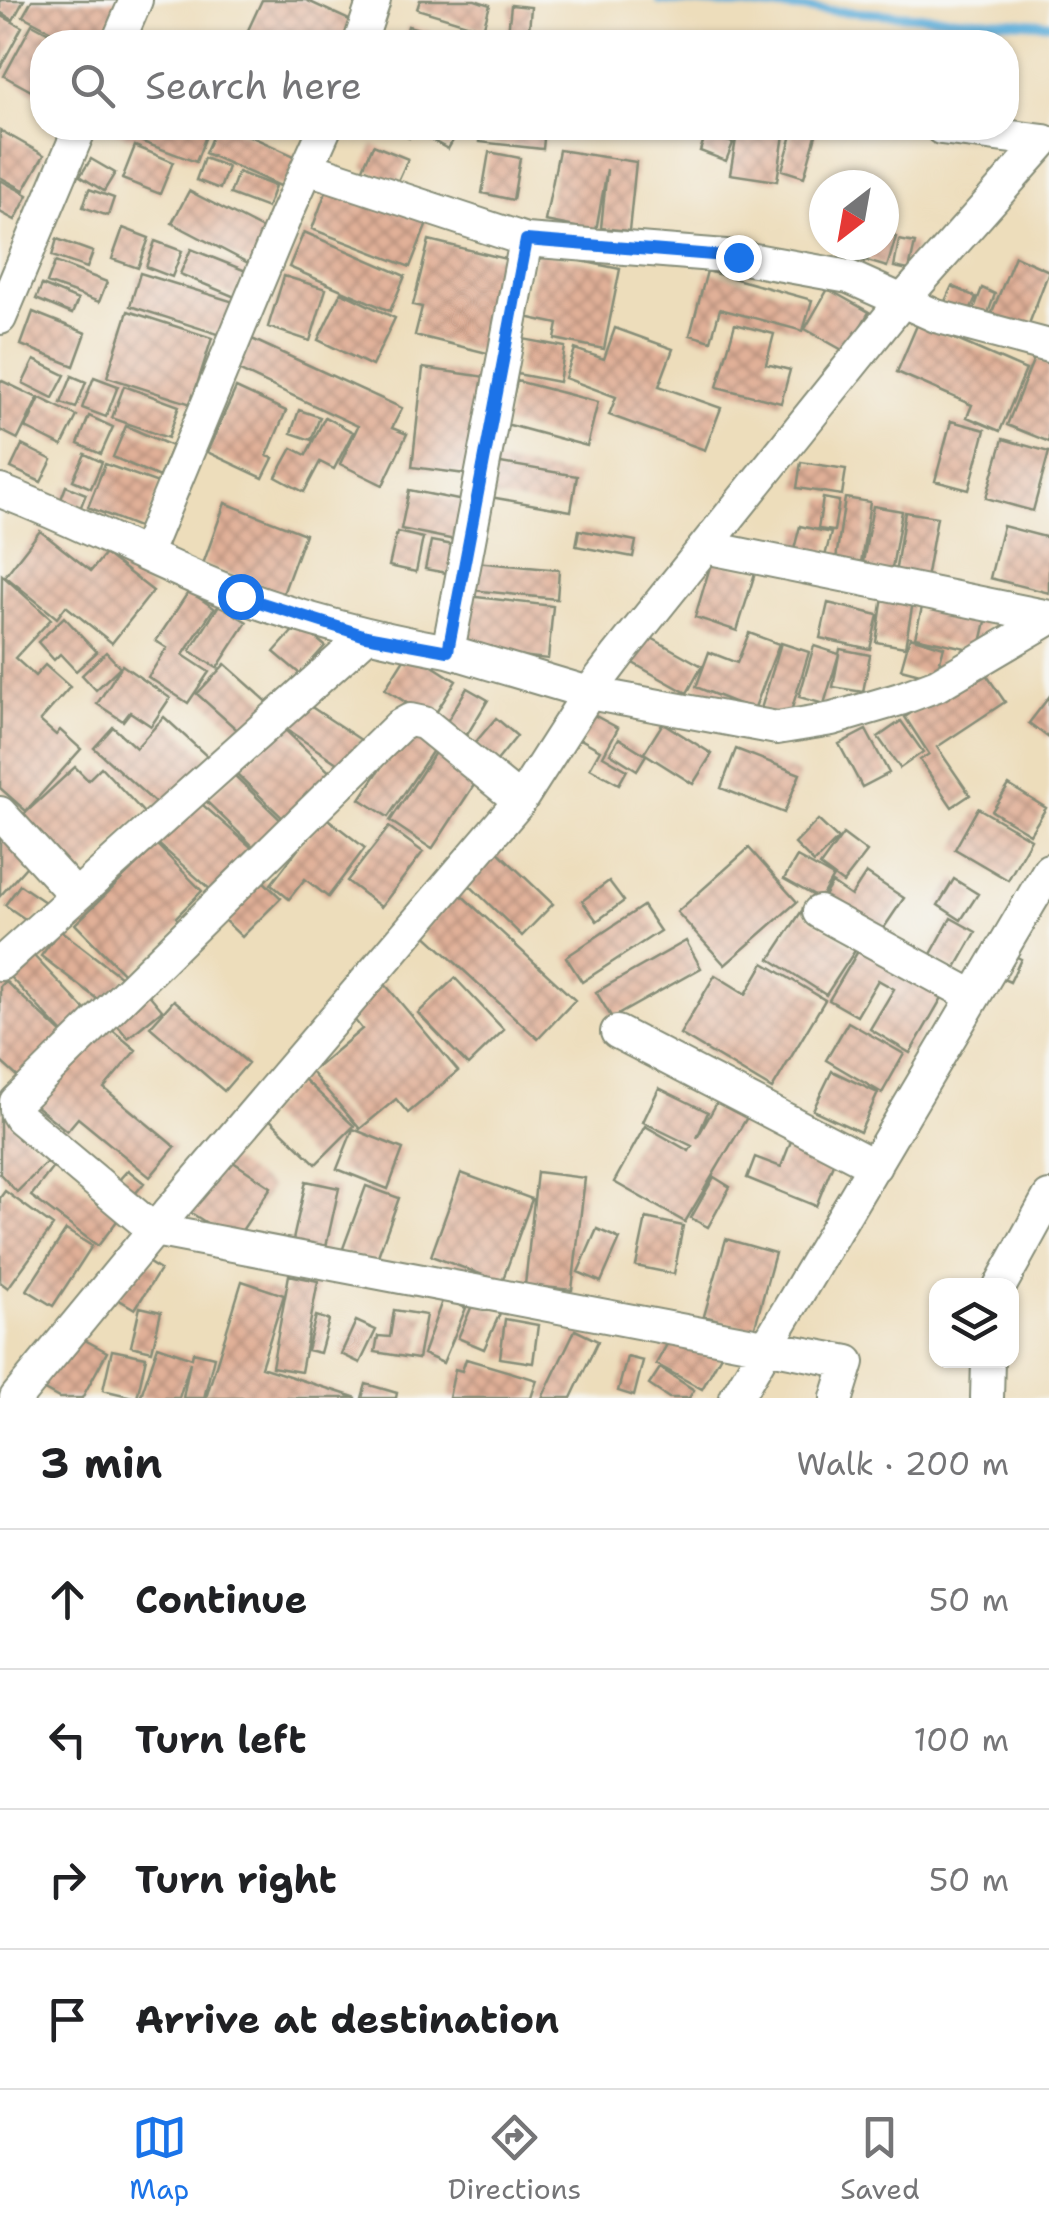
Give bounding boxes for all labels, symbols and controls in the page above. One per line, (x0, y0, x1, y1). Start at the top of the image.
search box (30, 30, 1019, 140)
icon: search (65, 58, 120, 113)
text: Search here (145, 60, 362, 111)
north arrow (809, 170, 899, 260)
route end (716, 235, 762, 281)
route start (218, 574, 264, 620)
map controls (929, 1278, 1019, 1368)
button: layers (929, 1278, 1019, 1368)
text: 3 min (40, 1435, 162, 1491)
text: Walk · 200 m (796, 1442, 1009, 1485)
icon: ahead (40, 1572, 95, 1627)
text: Continue (135, 1574, 307, 1625)
text: 50 m (929, 1578, 1009, 1621)
icon: left (40, 1712, 95, 1767)
text: Turn left (135, 1714, 307, 1765)
text: 100 m (913, 1718, 1009, 1761)
icon: right (40, 1852, 95, 1907)
text: Turn right (135, 1854, 337, 1905)
text: 50 m (929, 1858, 1009, 1901)
icon: arrive (40, 1992, 95, 2047)
text: Arrive at destination (135, 1994, 559, 2045)
tab: Map (129, 2110, 189, 2208)
tab: Directions (448, 2110, 581, 2208)
tab: Saved (840, 2110, 920, 2208)

